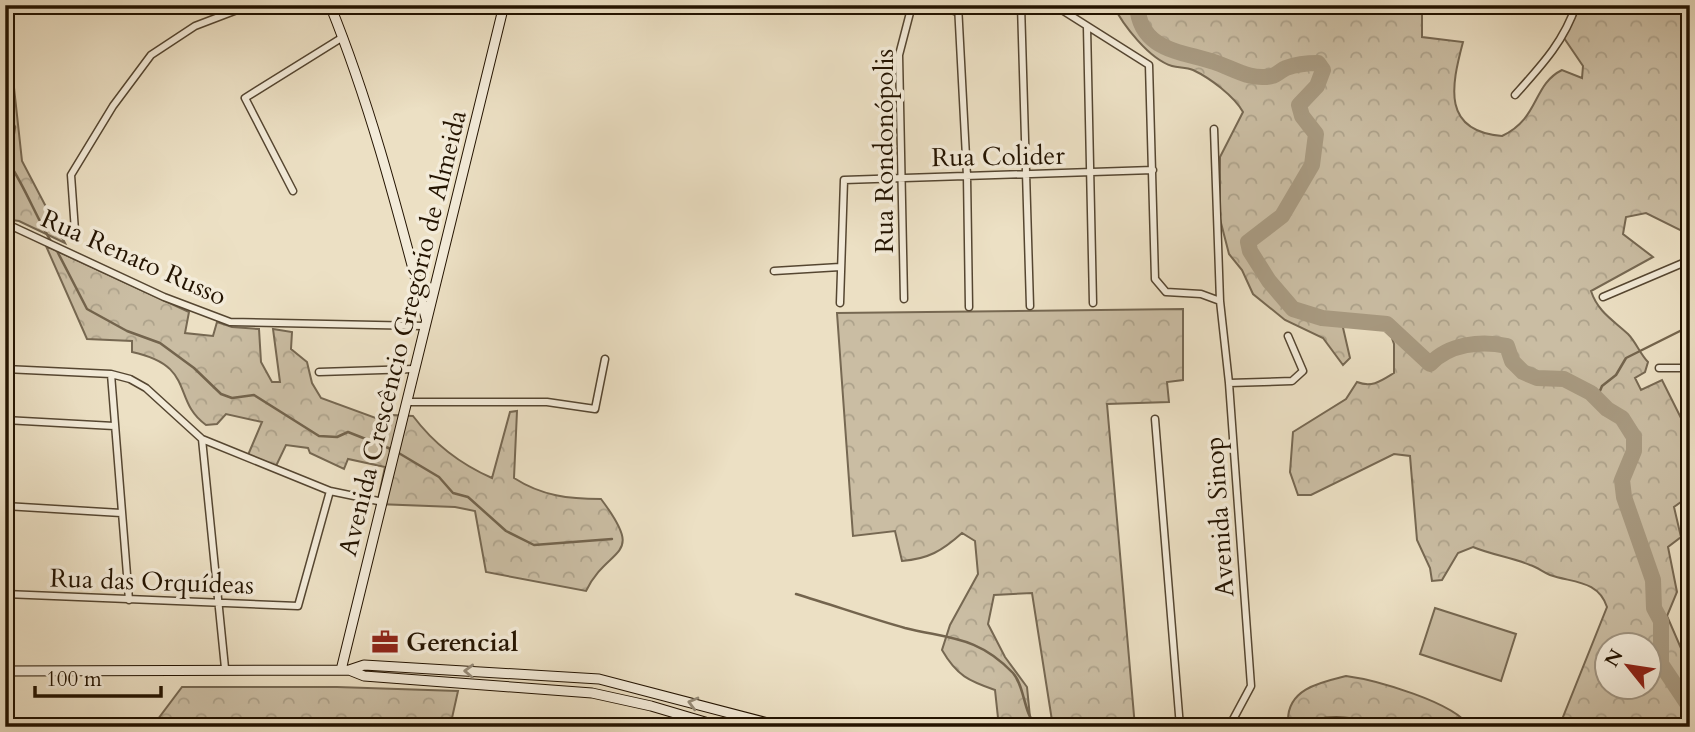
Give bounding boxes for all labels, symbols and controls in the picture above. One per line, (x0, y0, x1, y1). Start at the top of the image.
street label: Rua Rondonópolis (867, 49, 902, 253)
street label: Avenida Crescêncio Gregório de Almeida (330, 107, 475, 560)
street label: Rua Colider (931, 138, 1066, 175)
street label: Rua Renato Russo (36, 201, 232, 314)
street label: Avenida Sinop (1196, 436, 1243, 598)
street label: Rua das Orquídeas (49, 560, 255, 603)
place label: Gerencial (406, 625, 519, 660)
office icon: Gerencial (370, 627, 400, 657)
north arrow (1594, 630, 1664, 700)
text: N (1599, 644, 1630, 672)
scale bar (35, 655, 161, 699)
one-way arrow (464, 663, 475, 678)
text: 100 m (46, 665, 102, 694)
one-way arrow (688, 696, 700, 711)

